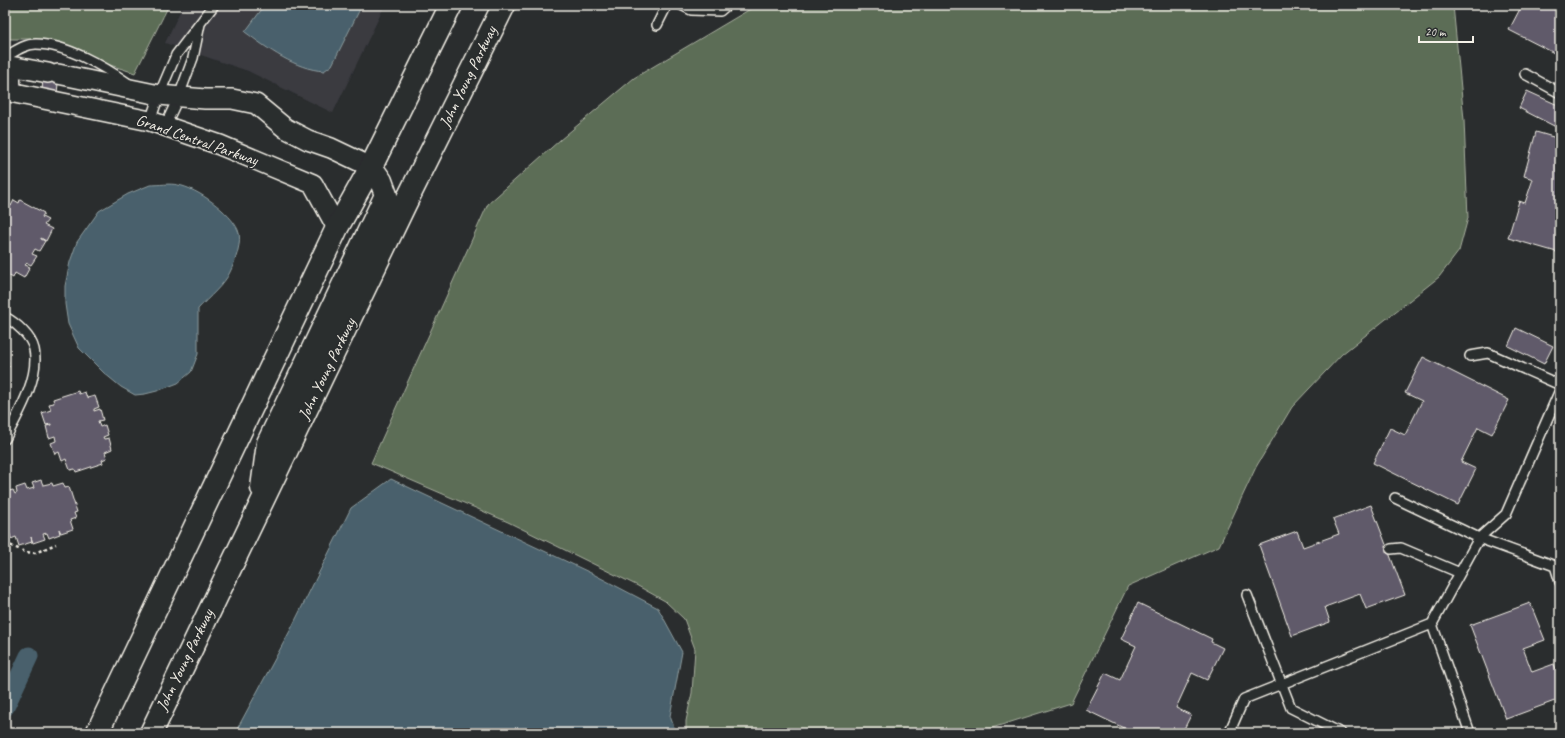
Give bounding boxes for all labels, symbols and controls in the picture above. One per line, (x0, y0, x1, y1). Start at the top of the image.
scale bar (1419, 18, 1473, 44)
street label: John Young Parkway (434, 22, 502, 132)
text: 20 m (1425, 24, 1447, 40)
street label: Grand Central Parkway (133, 110, 262, 171)
street label: John Young Parkway (293, 314, 361, 424)
street label: John Young Parkway (151, 605, 219, 715)

